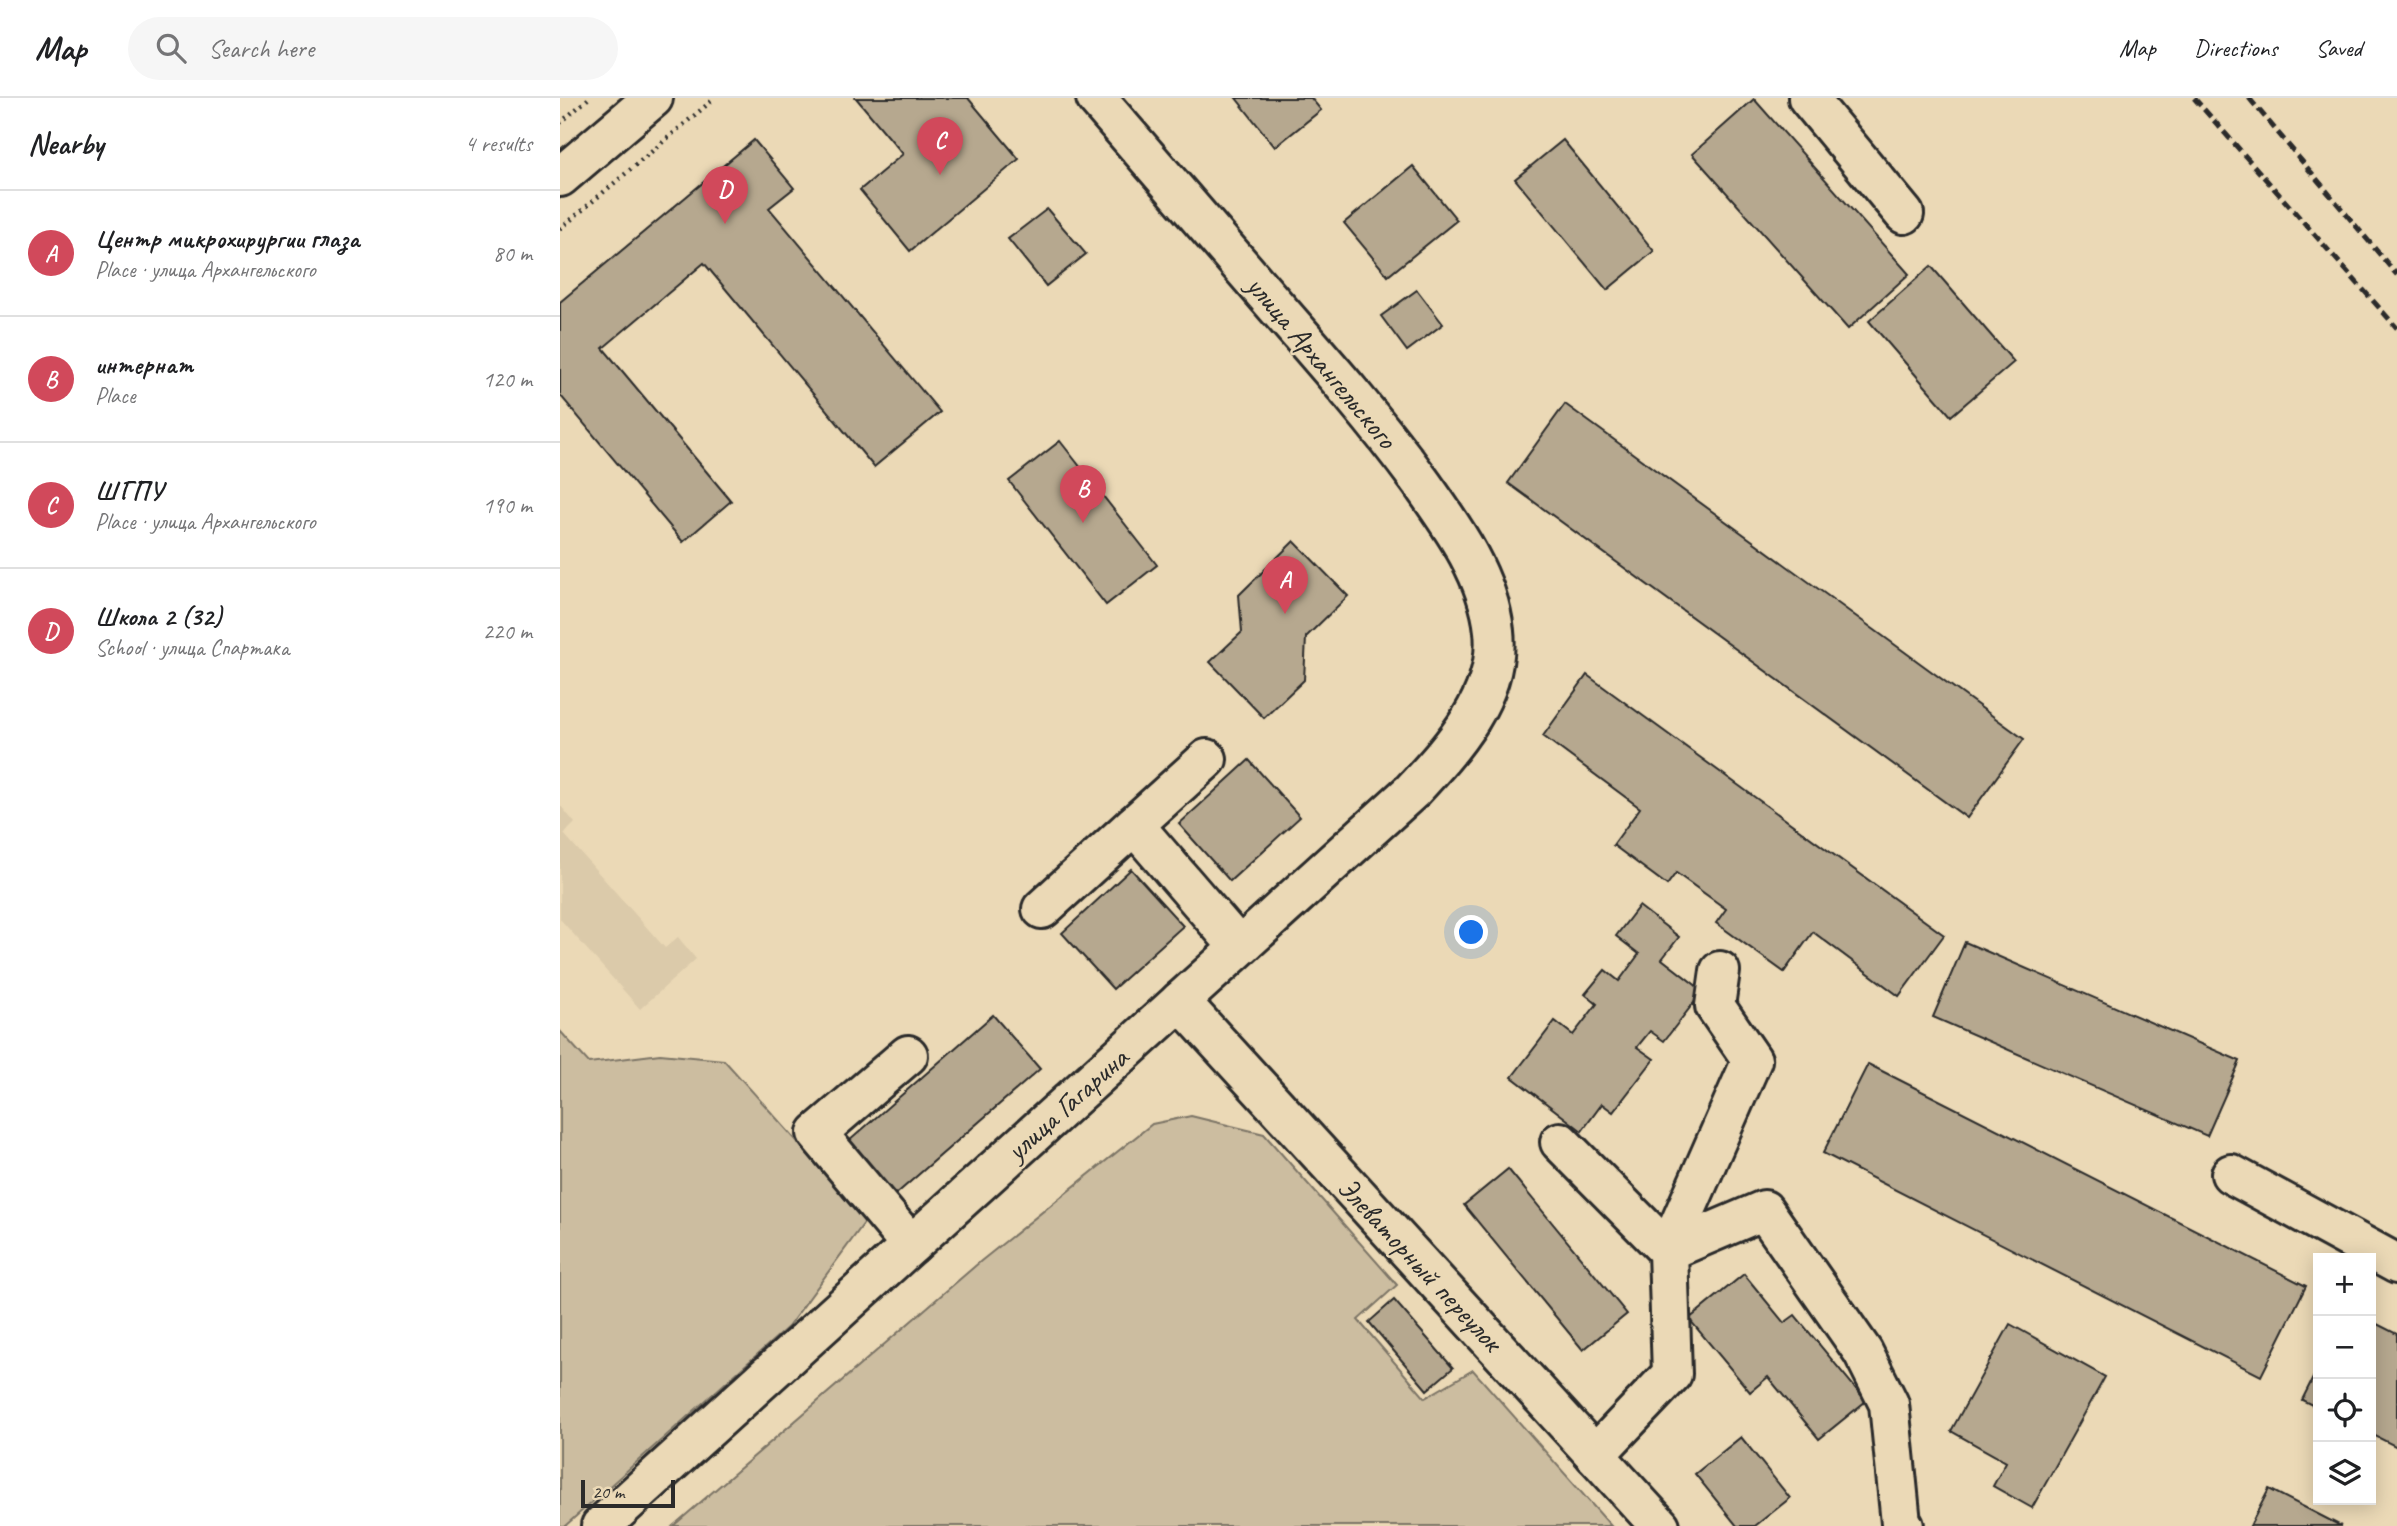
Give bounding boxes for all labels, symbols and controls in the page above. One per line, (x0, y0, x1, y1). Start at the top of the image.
search box (128, 17, 618, 80)
text: Map (35, 27, 86, 69)
icon: search (152, 29, 190, 67)
text: Search here (208, 32, 314, 65)
text: Map (2119, 33, 2156, 63)
text: Directions (2194, 33, 2277, 63)
text: Saved (2315, 33, 2362, 63)
pin: C (917, 117, 963, 175)
text: Nearby (28, 125, 104, 163)
text: 4 results (465, 129, 532, 158)
pin: D (702, 166, 748, 224)
text: Центр микрохирургии глаза (95, 222, 359, 255)
text: A (45, 239, 57, 268)
text: 80 m (493, 239, 532, 268)
text: Place · улица Архангельского (95, 255, 316, 284)
street label: улица Архангельского (1237, 266, 1407, 458)
text: интернат (95, 348, 193, 381)
text: B (45, 365, 57, 394)
text: 120 m (483, 365, 532, 394)
text: Place (95, 381, 135, 410)
pin: B (1060, 465, 1106, 523)
text: ШГПУ (95, 474, 163, 507)
text: C (46, 491, 56, 520)
text: 190 m (483, 491, 532, 520)
text: Place · улица Архангельского (95, 507, 316, 536)
pin: A (1262, 556, 1308, 614)
text: Школа 2 (32) (95, 600, 222, 633)
text: D (44, 617, 58, 646)
text: 220 m (483, 617, 532, 646)
text: School · улица Спартака (95, 633, 289, 662)
your location (1454, 915, 1488, 949)
street label: улица Гагарина (996, 1038, 1138, 1170)
street label: Элеваторный переулок (1329, 1169, 1513, 1361)
map controls (2313, 1253, 2376, 1505)
button: + (2313, 1253, 2376, 1316)
button: − (2313, 1316, 2376, 1379)
button: locate (2313, 1379, 2376, 1442)
button: layers (2313, 1442, 2376, 1505)
scale bar (581, 1477, 676, 1509)
text: 20 m (592, 1480, 624, 1504)

